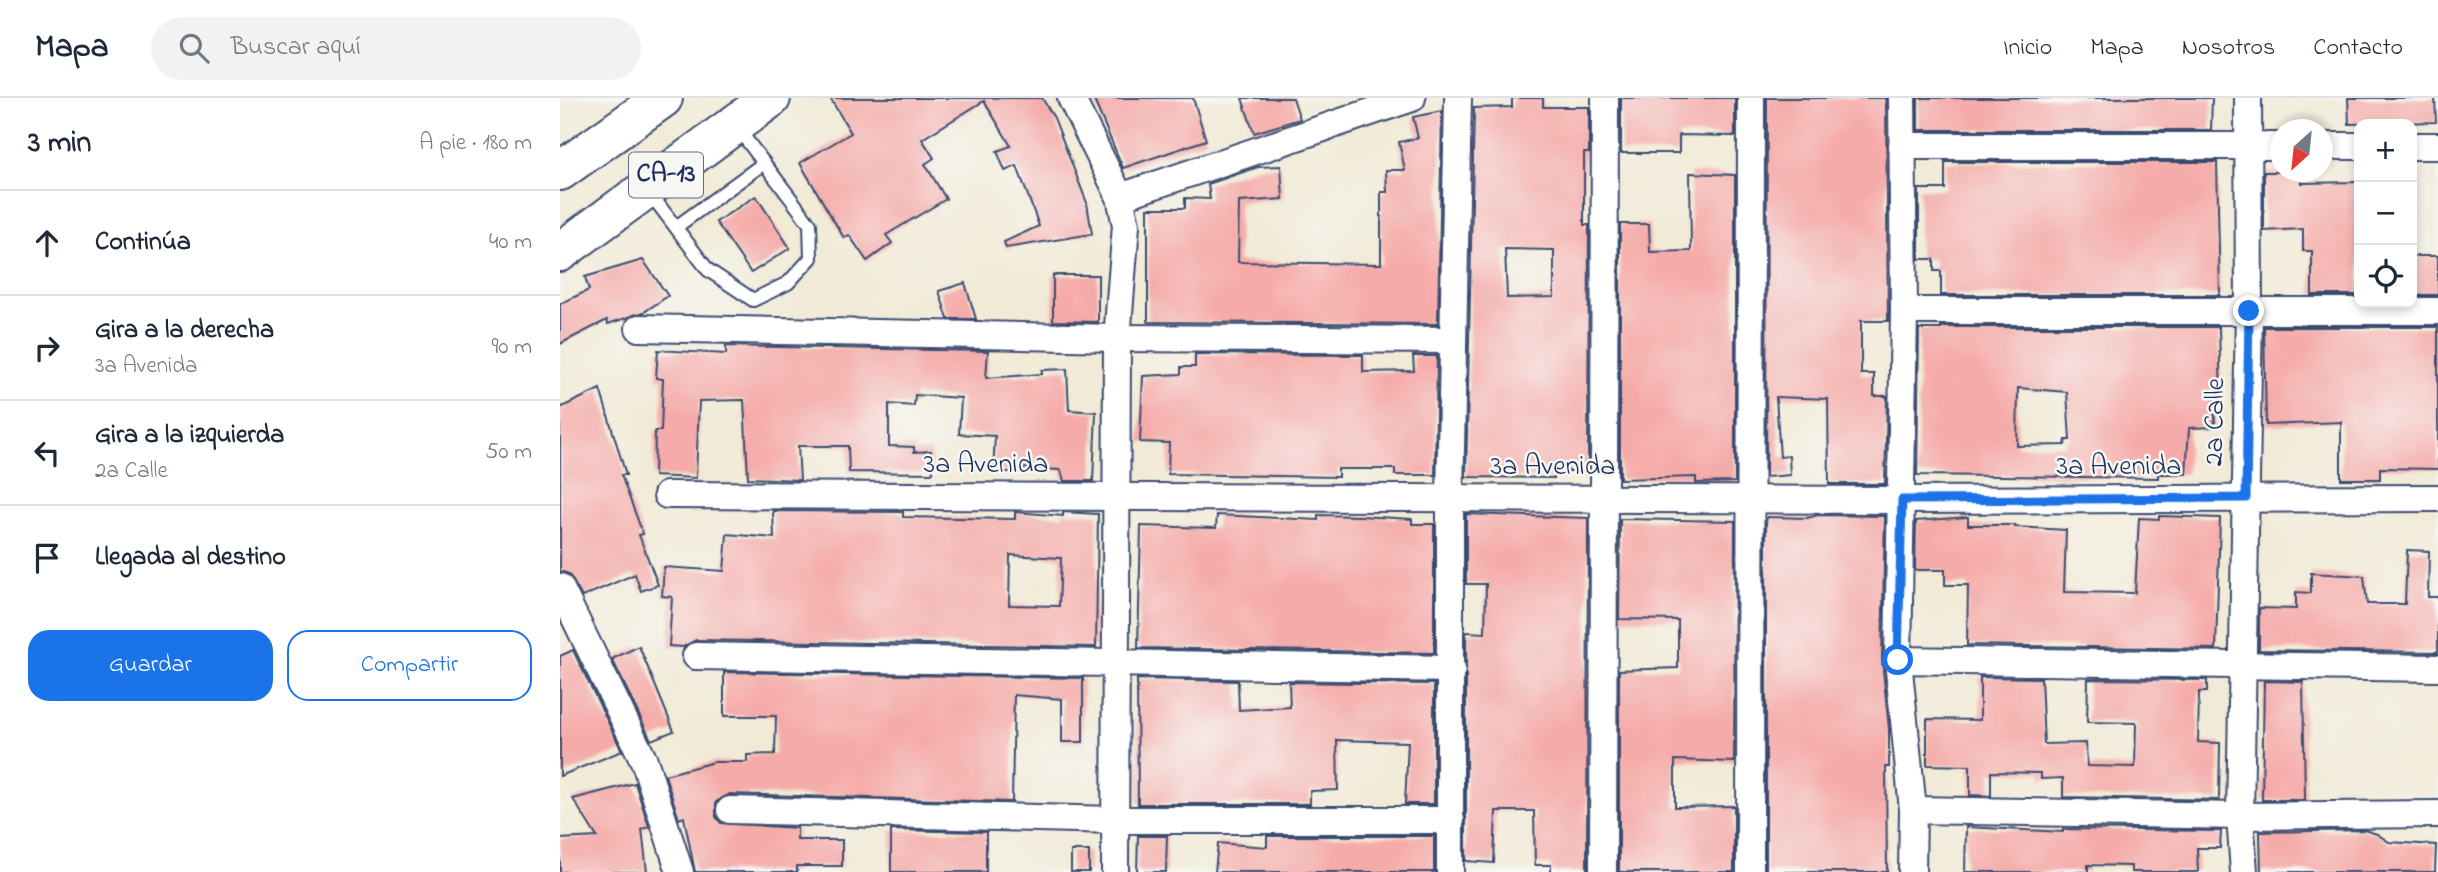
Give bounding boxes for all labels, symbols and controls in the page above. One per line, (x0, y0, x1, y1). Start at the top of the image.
search box (151, 17, 641, 80)
text: Mapa (35, 24, 109, 72)
icon: search (175, 29, 213, 67)
text: Buscar aquí (231, 29, 361, 67)
text: Inicio (2003, 31, 2052, 66)
text: Mapa (2090, 31, 2144, 66)
text: Nosotros (2182, 31, 2275, 66)
text: Contacto (2313, 31, 2403, 66)
north arrow (2270, 119, 2333, 182)
map controls (2354, 119, 2417, 308)
button: + (2354, 119, 2417, 182)
text: 3 min (28, 122, 91, 166)
text: A pie · 180 m (419, 127, 532, 160)
road number: CA-13 (629, 152, 703, 198)
button: − (2354, 182, 2417, 245)
icon: ahead (28, 224, 66, 262)
text: Continúa (95, 224, 191, 262)
text: 40 m (489, 226, 532, 259)
button: locate (2354, 245, 2417, 308)
route end (2233, 295, 2264, 326)
text: Gira a la derecha (95, 312, 274, 350)
icon: right (28, 329, 66, 367)
text: 90 m (492, 331, 532, 364)
text: 3a Avenida (95, 350, 198, 383)
street label: 2a Calle (2195, 377, 2237, 467)
text: Gira a la izquierda (95, 417, 284, 455)
icon: left (28, 434, 66, 472)
text: 50 m (485, 436, 532, 469)
street label: 3a Avenida (924, 445, 1048, 486)
street label: 3a Avenida (1491, 447, 1615, 488)
street label: 3a Avenida (2057, 447, 2181, 488)
text: 2a Calle (95, 455, 168, 488)
icon: arrive (28, 539, 66, 577)
text: Llegada al destino (95, 539, 286, 577)
button: Guardar (28, 630, 273, 701)
button: Compartir (287, 630, 532, 701)
route start (1882, 644, 1913, 675)

